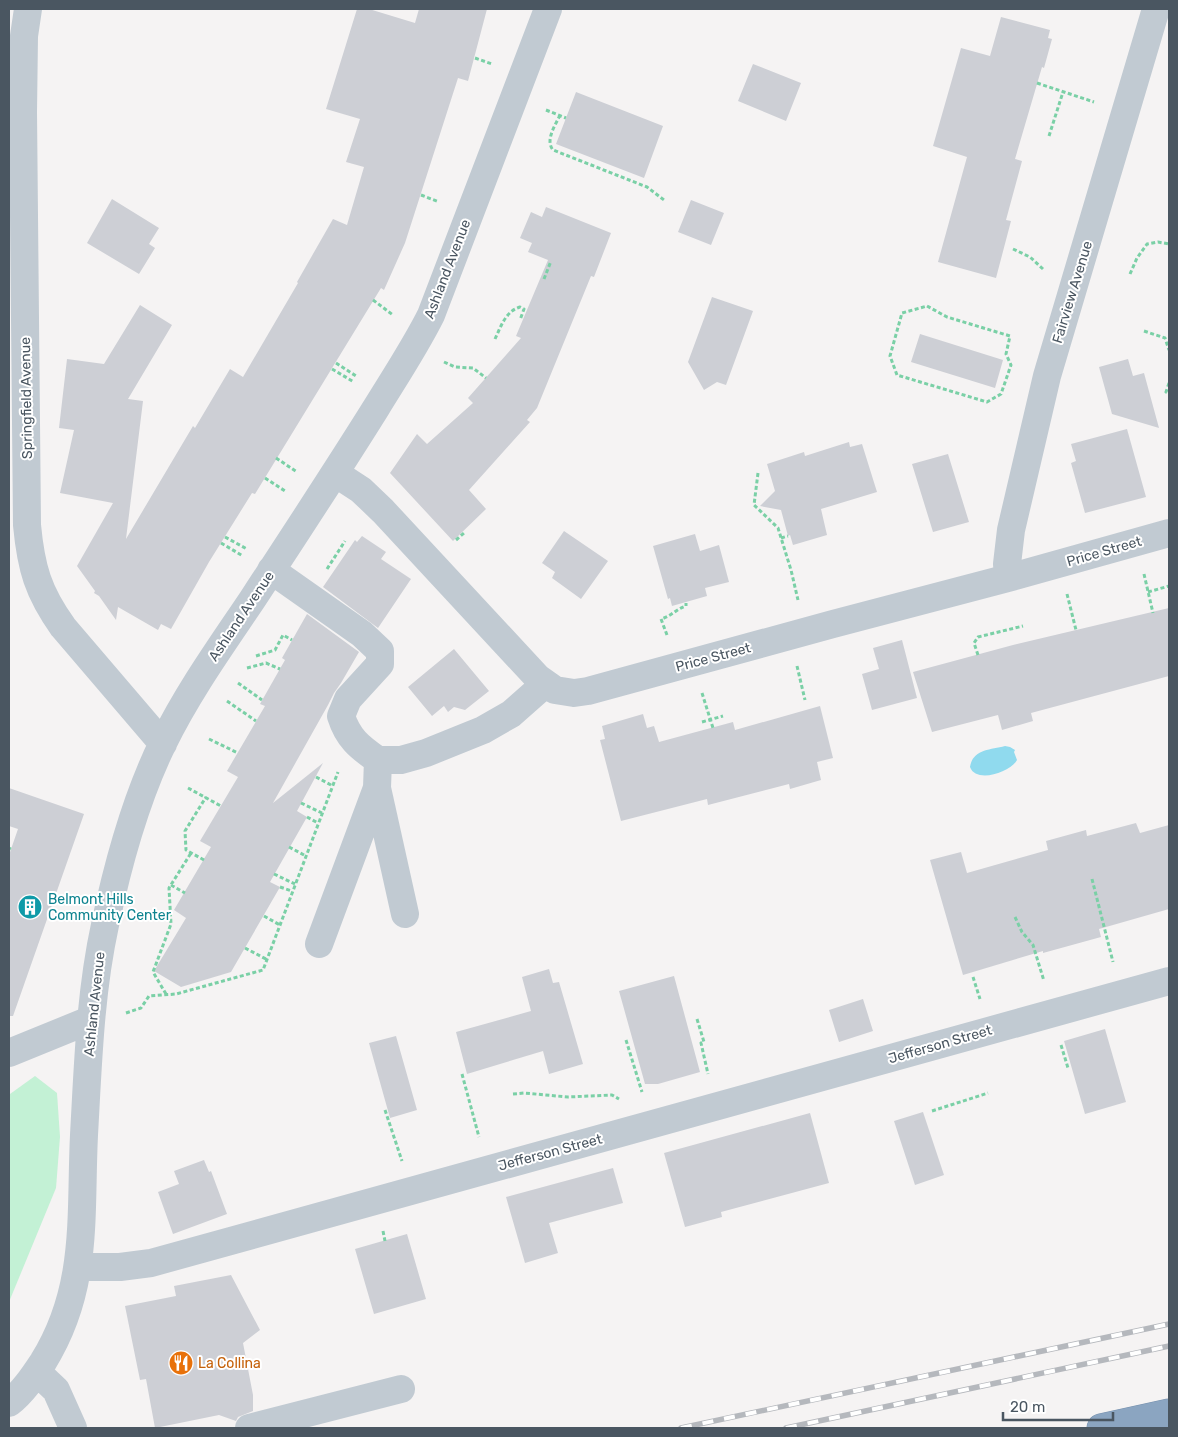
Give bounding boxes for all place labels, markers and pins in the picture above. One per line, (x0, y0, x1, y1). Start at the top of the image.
place label: Belmont Hills Community Center (48, 891, 172, 924)
building icon: Belmont Hills Community Center (17, 894, 43, 920)
restaurant icon: La Collina (168, 1350, 194, 1376)
place label: La Collina (198, 1355, 261, 1372)

